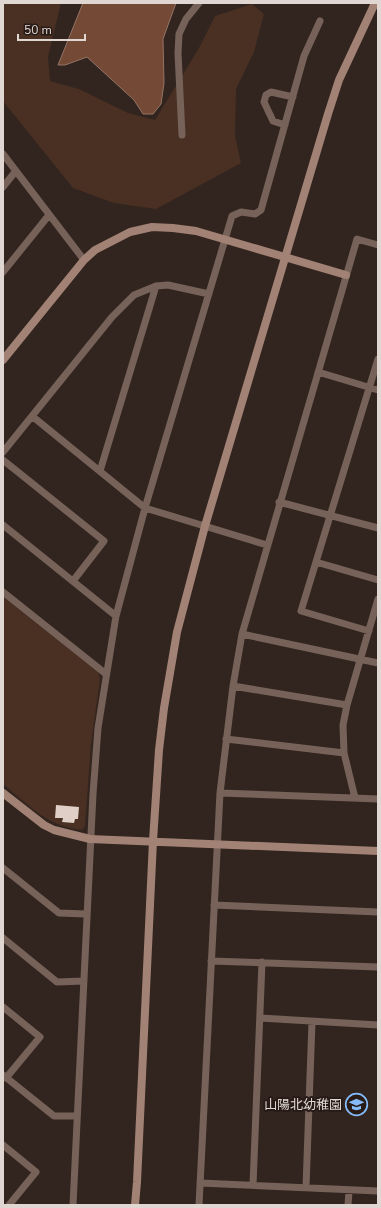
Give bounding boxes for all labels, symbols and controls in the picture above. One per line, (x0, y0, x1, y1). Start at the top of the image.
scale bar (18, 16, 85, 42)
text: 50 m (24, 22, 52, 38)
school or university icon: 山陽北幼稚園 (344, 1092, 370, 1118)
place label: 山陽北幼稚園 (264, 1096, 342, 1114)

